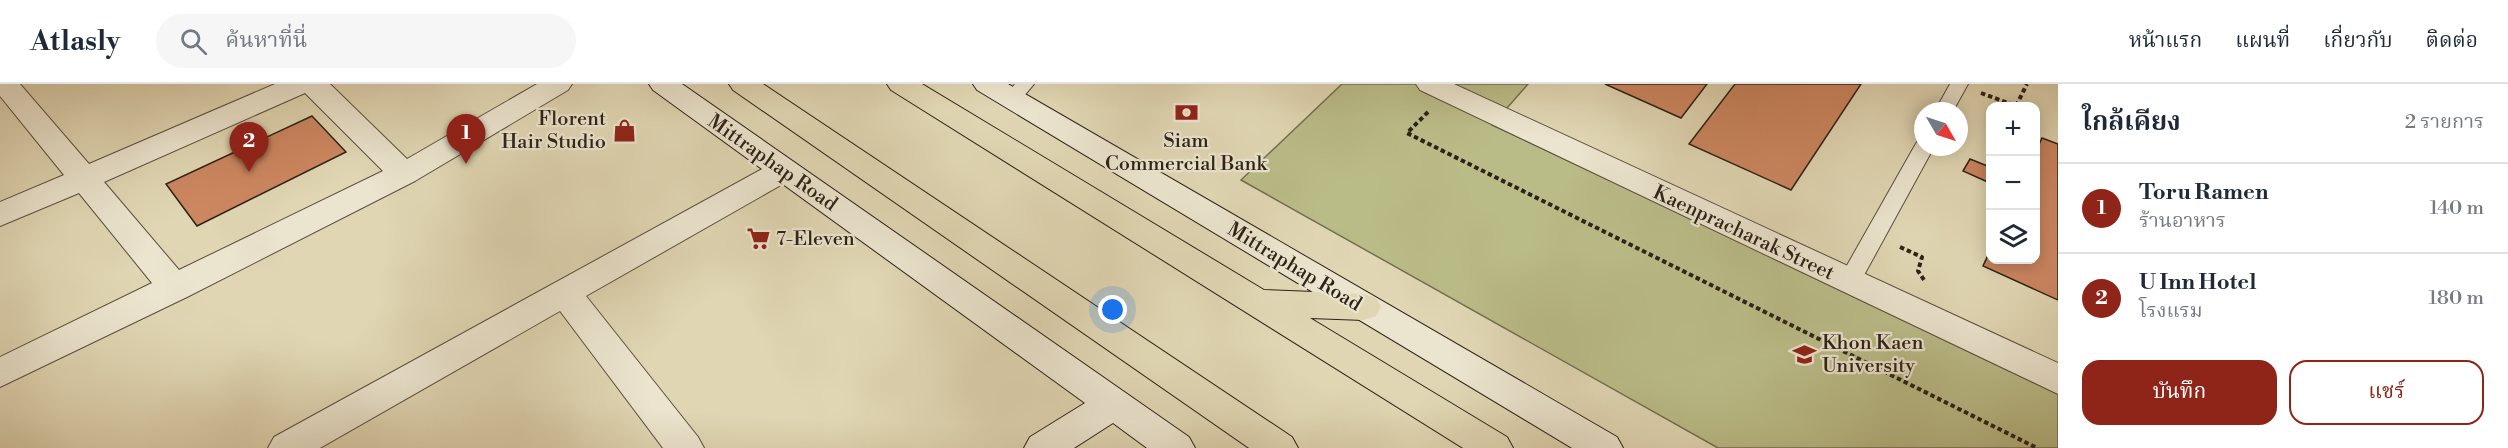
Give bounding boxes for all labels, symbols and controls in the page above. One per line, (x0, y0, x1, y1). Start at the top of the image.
search box (156, 14, 576, 68)
text: Atlasly (30, 24, 120, 59)
icon: search (177, 25, 210, 58)
text: ค้นหาที่นี่ (225, 27, 307, 54)
text: หน้าแรก (2129, 28, 2202, 54)
text: แผนที่ (2235, 28, 2290, 54)
text: เกี่ยวกับ (2323, 28, 2393, 54)
text: ติดต่อ (2426, 28, 2478, 54)
bank icon: Siam Commercial Bank (1173, 99, 1199, 125)
north arrow (1914, 102, 1968, 156)
map controls (1986, 102, 2040, 264)
button: + (1986, 102, 2040, 156)
text: ใกล้เคียง (2082, 106, 2181, 138)
place label: Florent Hair Studio (501, 107, 606, 155)
street label: Mittraphap Road (702, 109, 842, 218)
text: 2 รายการ (2405, 110, 2484, 135)
pin: 1 (446, 115, 486, 164)
shop icon: Florent Hair Studio (611, 117, 637, 143)
pin: 2 (230, 122, 268, 172)
place label: Siam Commercial Bank (1105, 129, 1269, 177)
button: − (1986, 156, 2040, 210)
text: Toru Ramen (2139, 179, 2268, 206)
street label: Kaenpracharak Street (1649, 180, 1838, 286)
text: 1 (2097, 196, 2106, 221)
text: 140 m (2429, 196, 2484, 221)
text: ร้านอาหาร (2139, 209, 2226, 234)
button: layers (1986, 210, 2040, 264)
street label: Mittraphap Road (1222, 217, 1367, 318)
supermarket icon: 7-Eleven (745, 225, 771, 251)
place label: 7-Eleven (776, 227, 855, 252)
text: U Inn Hotel (2139, 269, 2256, 296)
text: 2 (2095, 286, 2108, 311)
text: 180 m (2429, 286, 2484, 311)
your location (1098, 295, 1127, 324)
text: โรงแรม (2139, 299, 2203, 324)
place label: Khon Kaen University (1822, 331, 1923, 379)
school or university icon: Khon Kaen University (1791, 341, 1817, 367)
button: บันทึก (2082, 360, 2277, 425)
button: แชร์ (2289, 360, 2484, 425)

